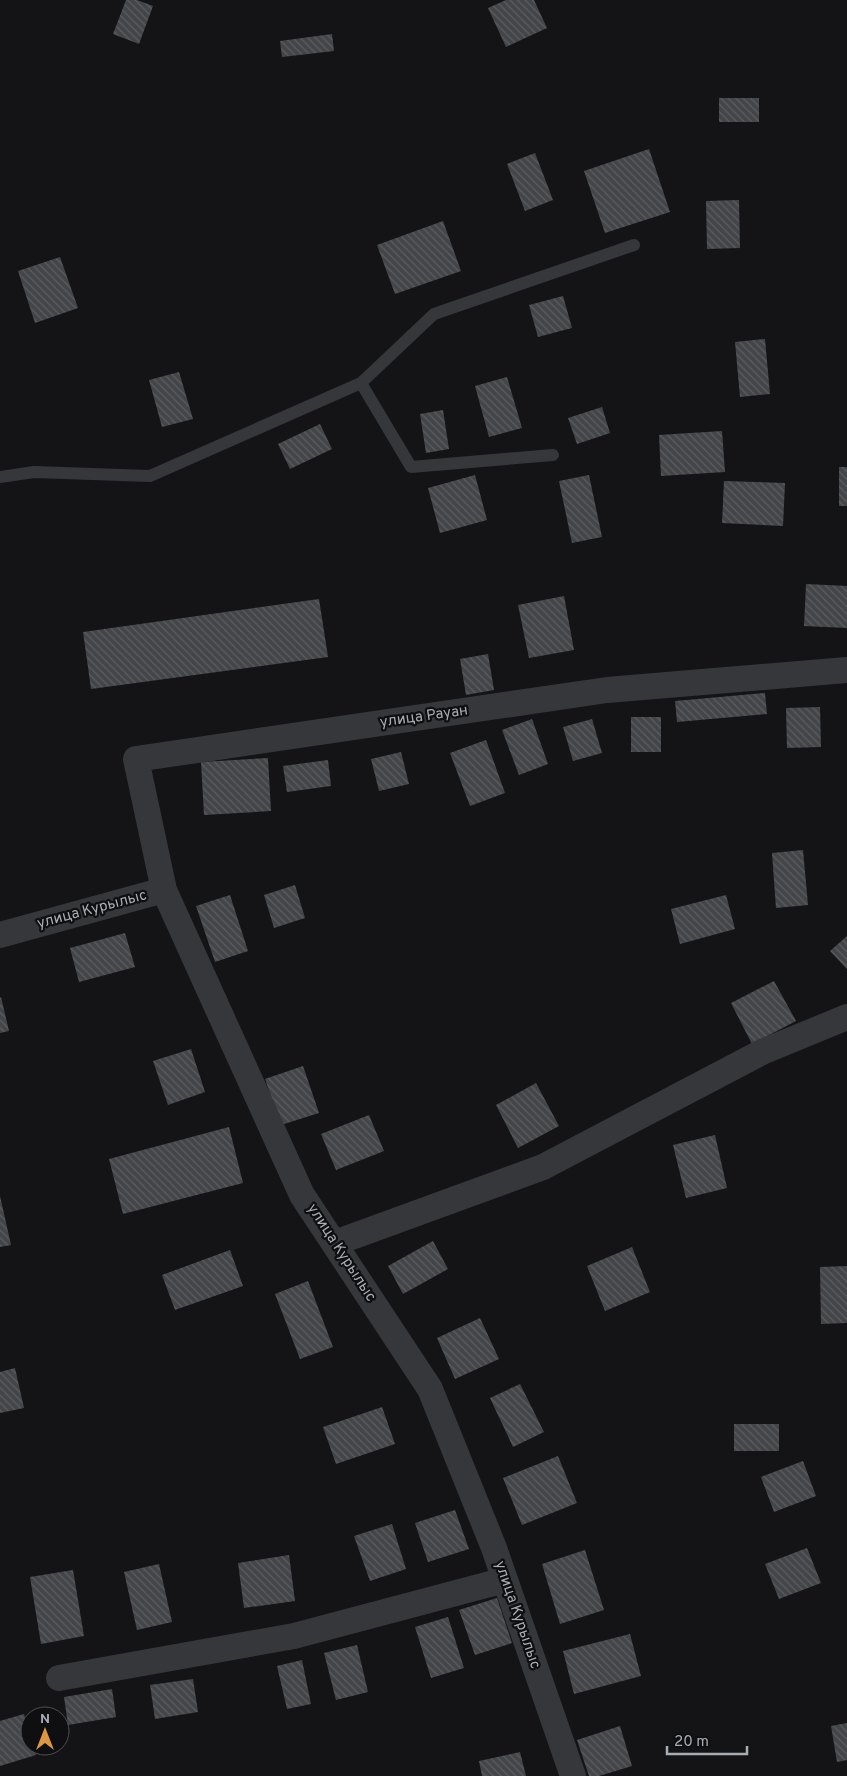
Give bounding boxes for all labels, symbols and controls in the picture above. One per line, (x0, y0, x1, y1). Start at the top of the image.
street label: улица Рауан (379, 701, 469, 733)
street label: улица Курылыс (35, 886, 149, 934)
street label: улица Курылыс (302, 1201, 380, 1305)
street label: улица Курылыс (490, 1559, 544, 1671)
north arrow (20, 1706, 70, 1756)
text: N (40, 1711, 50, 1728)
scale bar (667, 1724, 747, 1756)
text: 20 m (674, 1733, 709, 1752)

